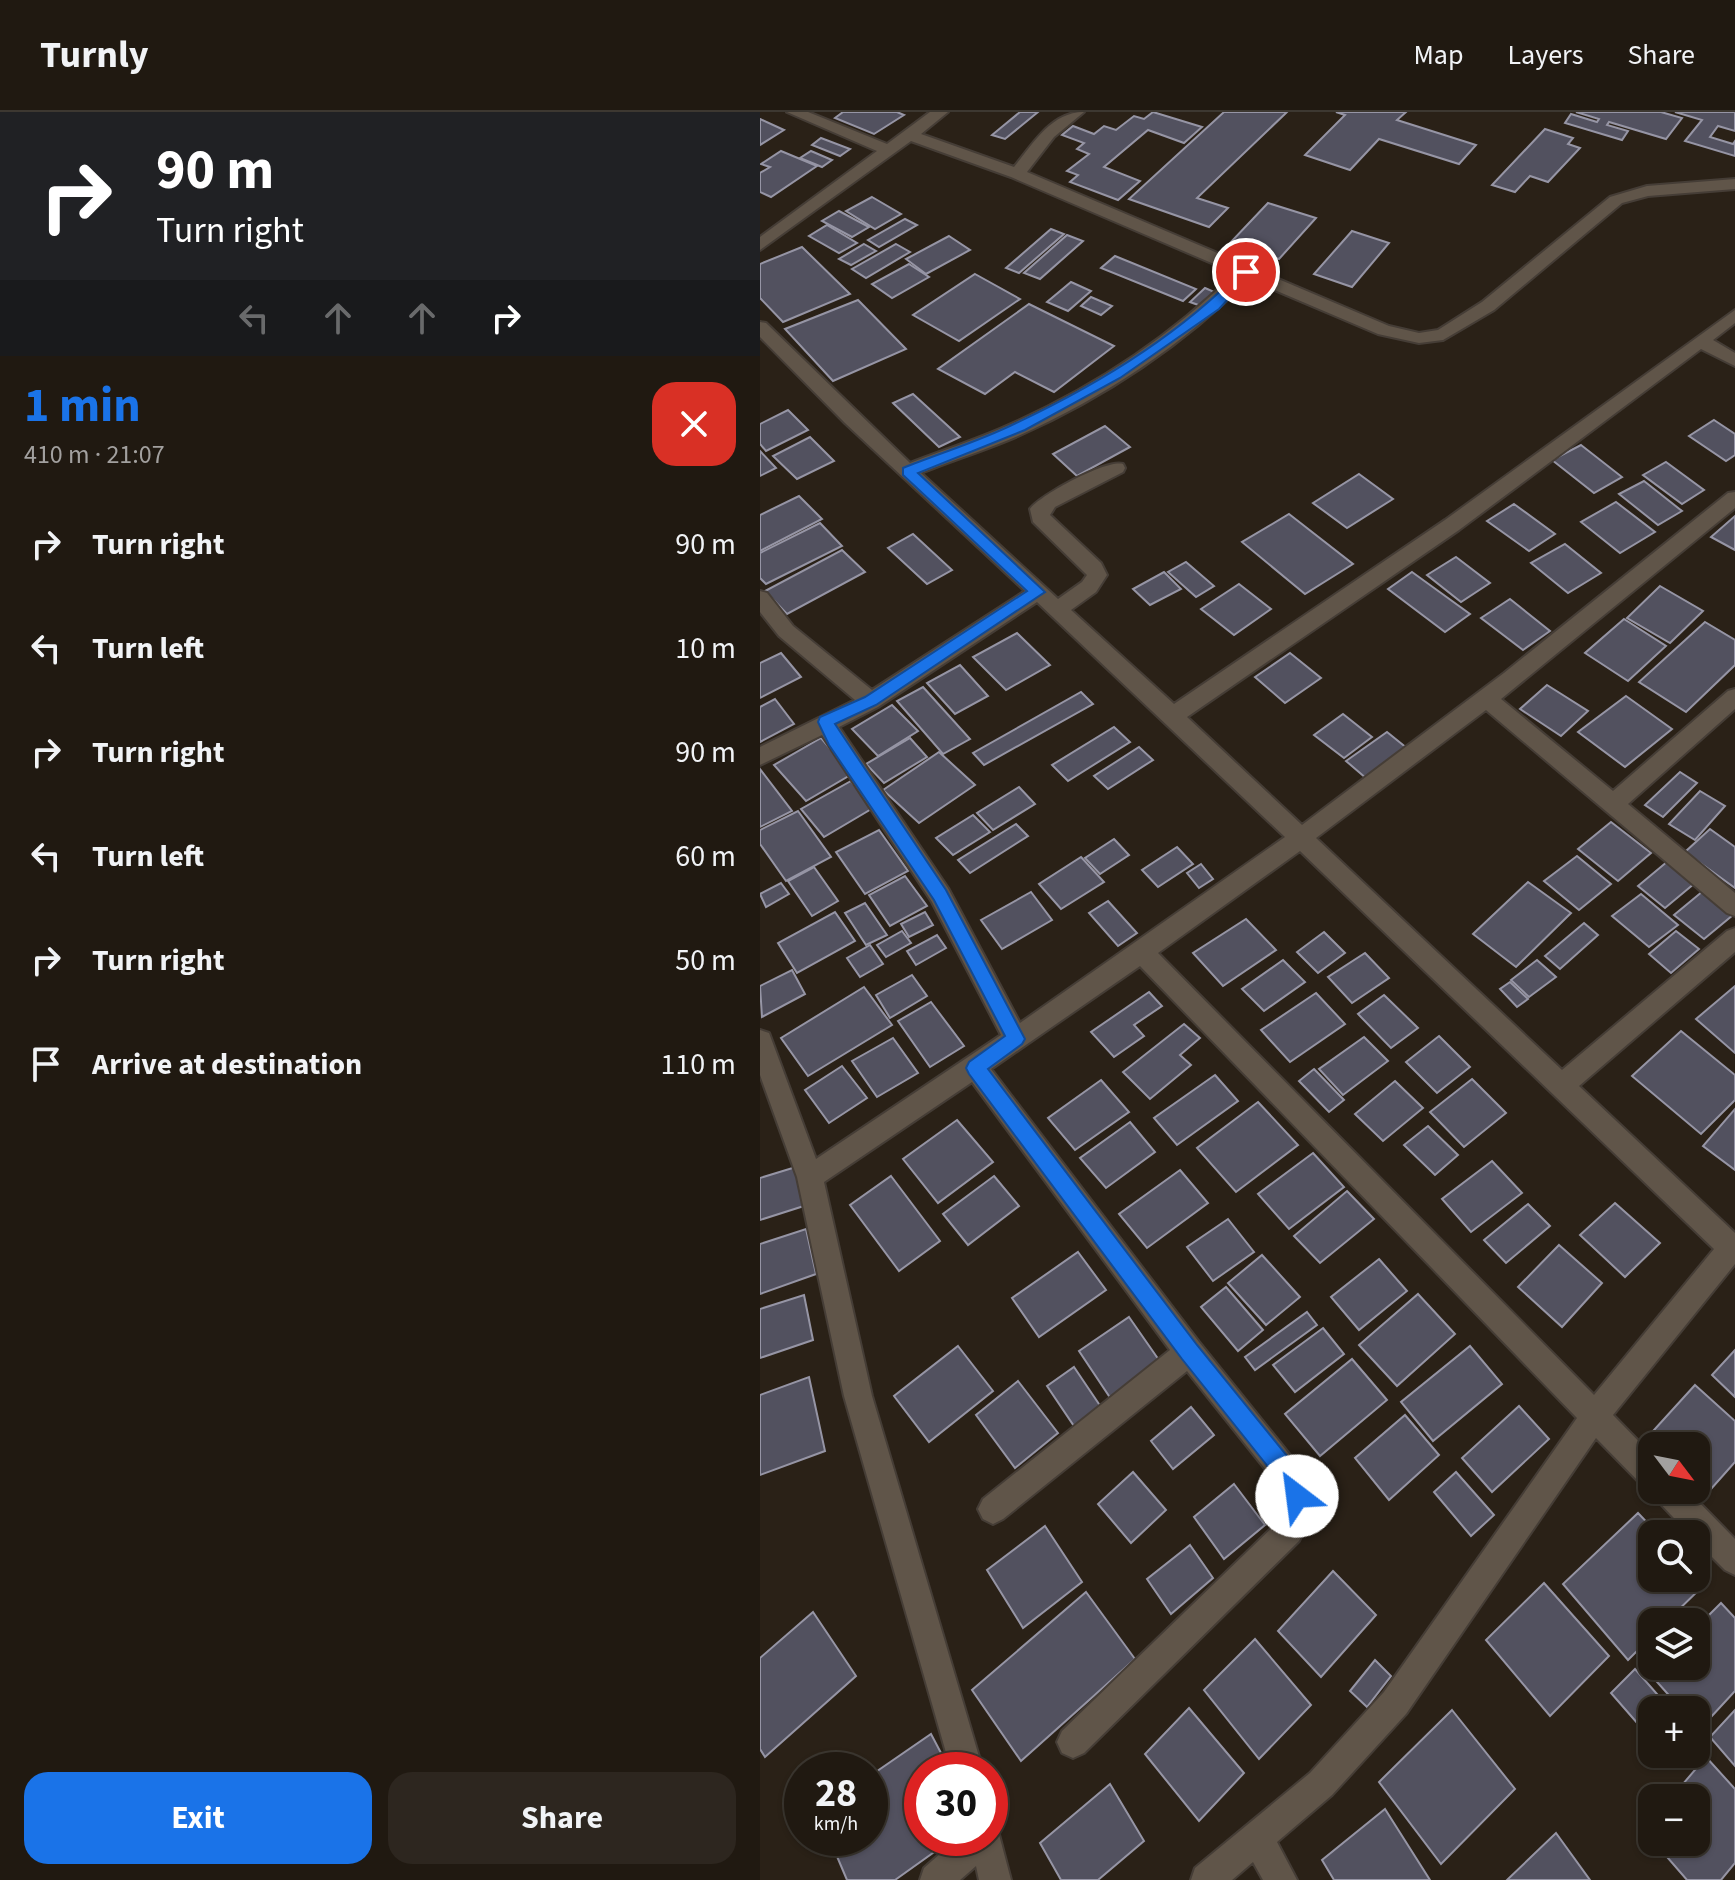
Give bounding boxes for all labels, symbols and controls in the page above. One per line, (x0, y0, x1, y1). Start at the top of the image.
text: Turnly (40, 28, 149, 82)
text: Map (1413, 35, 1463, 75)
text: Layers (1507, 35, 1583, 75)
text: Share (1627, 35, 1695, 75)
text: 90 m (156, 131, 274, 210)
icon: right (24, 144, 128, 248)
text: Turn right (156, 205, 304, 256)
pin (1212, 238, 1280, 306)
icon: arrive (1224, 250, 1268, 294)
icon: left (232, 296, 276, 340)
icon: ahead (316, 296, 360, 340)
icon: ahead (400, 296, 444, 340)
icon: right (484, 296, 528, 340)
text: 1 min (24, 372, 141, 440)
button: close (652, 382, 736, 466)
text: 410 m · 21:07 (24, 436, 165, 473)
icon: right (24, 522, 68, 566)
text: Turn right (92, 523, 224, 566)
text: 90 m (675, 523, 736, 566)
icon: left (24, 626, 68, 670)
text: Turn left (92, 627, 204, 670)
text: 10 m (675, 627, 736, 670)
icon: right (24, 730, 68, 774)
text: Turn right (92, 731, 224, 774)
text: 90 m (675, 731, 736, 774)
icon: left (24, 834, 68, 878)
text: Turn left (92, 835, 204, 878)
text: 60 m (675, 835, 736, 878)
icon: right (24, 938, 68, 982)
text: Turn right (92, 939, 224, 982)
text: 50 m (675, 939, 736, 982)
icon: arrive (24, 1042, 68, 1086)
text: Arrive at destination (92, 1043, 362, 1086)
text: 110 m (660, 1043, 736, 1086)
north arrow (1638, 1432, 1710, 1504)
map controls (1638, 1432, 1710, 1856)
position arrow (1255, 1454, 1339, 1538)
button: search (1638, 1520, 1710, 1592)
button: layers (1638, 1608, 1710, 1680)
button: + (1638, 1696, 1710, 1768)
speed limit sign: 30 (904, 1752, 1008, 1856)
text: 28 (815, 1765, 857, 1822)
button: Exit (24, 1772, 372, 1864)
button: Share (388, 1772, 736, 1864)
button: − (1638, 1784, 1710, 1856)
text: km/h (814, 1810, 858, 1838)

